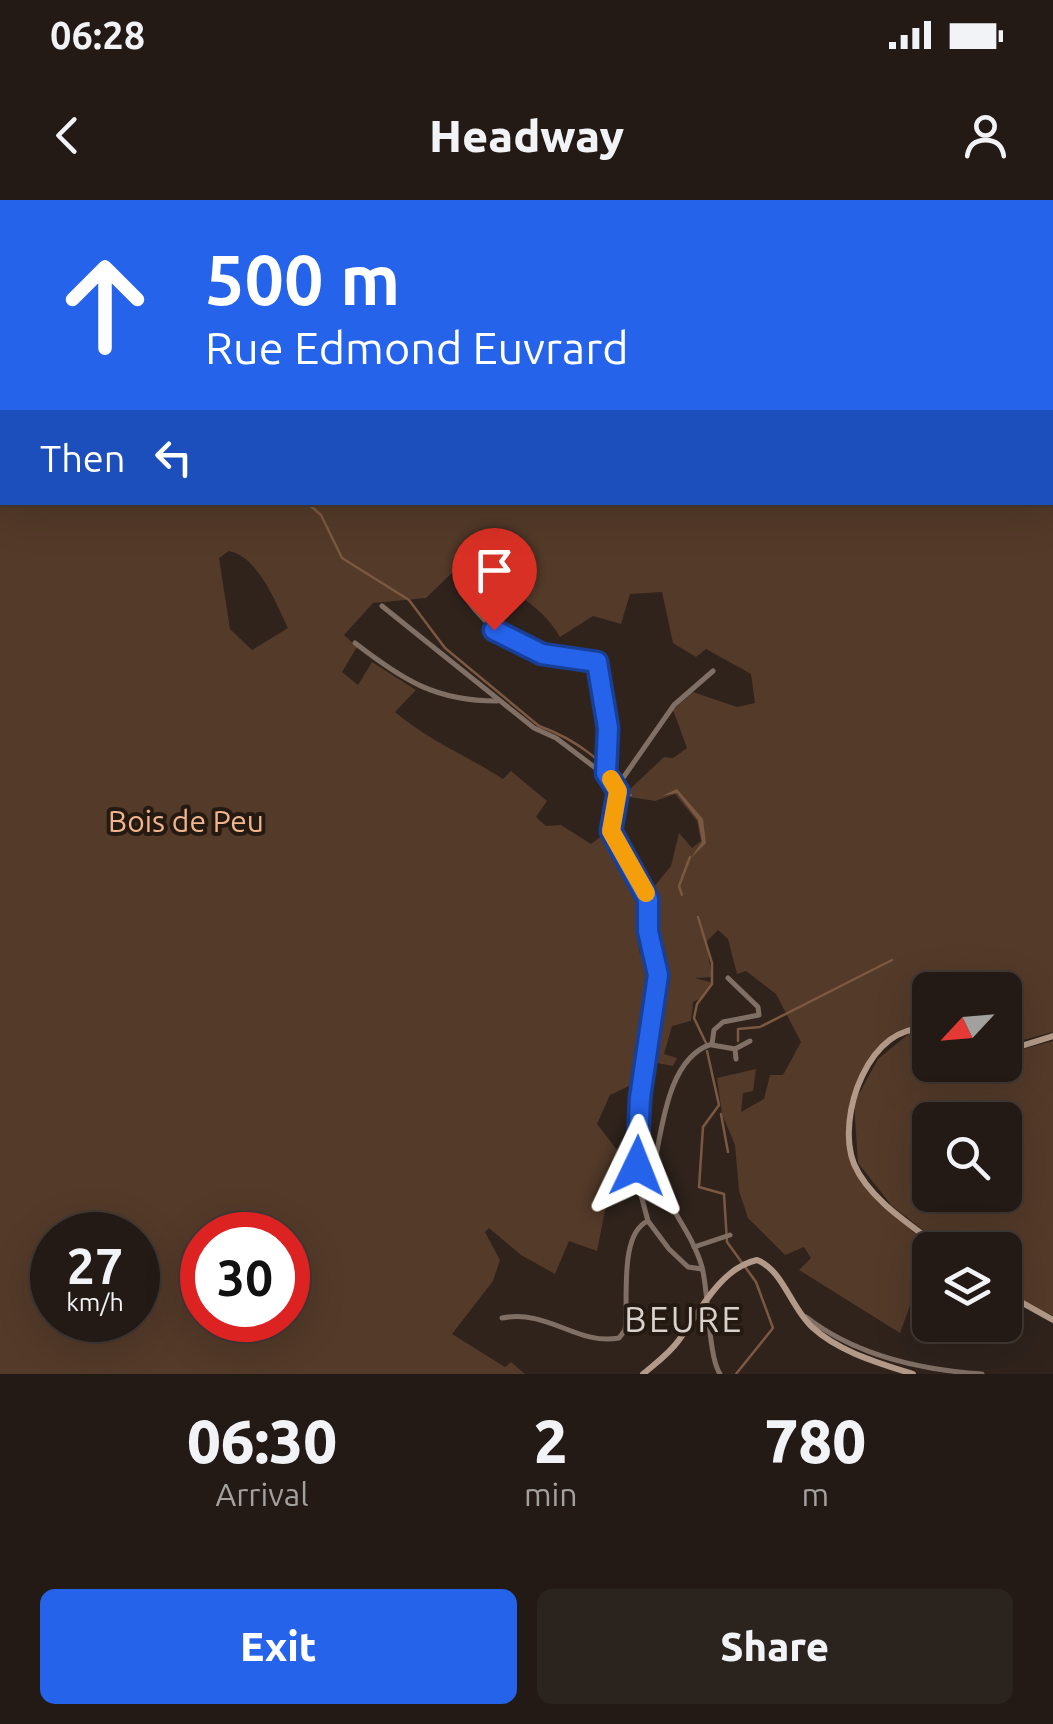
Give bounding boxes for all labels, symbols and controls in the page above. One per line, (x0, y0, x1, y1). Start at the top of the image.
text: 06:28 (50, 14, 145, 56)
icon: back (40, 108, 95, 163)
icon: person (958, 108, 1013, 163)
text: Headway (429, 110, 624, 161)
icon: ahead (40, 240, 170, 370)
text: 500 m (205, 240, 400, 318)
text: Rue Edmond Euvrard (205, 322, 629, 373)
icon: left (146, 430, 201, 485)
text: Then (40, 437, 126, 479)
pin (452, 528, 537, 631)
icon: arrive (467, 543, 522, 598)
park label: Bois de Peu (108, 804, 264, 838)
north arrow (912, 972, 1022, 1082)
map controls (912, 972, 1022, 1342)
button: search (912, 1102, 1022, 1212)
position arrow (585, 1114, 689, 1218)
speed limit sign: 30 (180, 1212, 310, 1342)
button: layers (912, 1232, 1022, 1342)
text: 27 (67, 1237, 123, 1293)
text: km/h (66, 1288, 124, 1316)
district label: BEURE (624, 1299, 744, 1339)
text: 06:30 (187, 1407, 337, 1474)
text: 2 (534, 1407, 568, 1474)
text: 780 (765, 1407, 866, 1474)
text: Arrival (215, 1476, 309, 1512)
text: min (524, 1476, 578, 1512)
text: m (801, 1476, 829, 1512)
button: Exit (40, 1589, 517, 1704)
button: Share (537, 1589, 1013, 1704)

